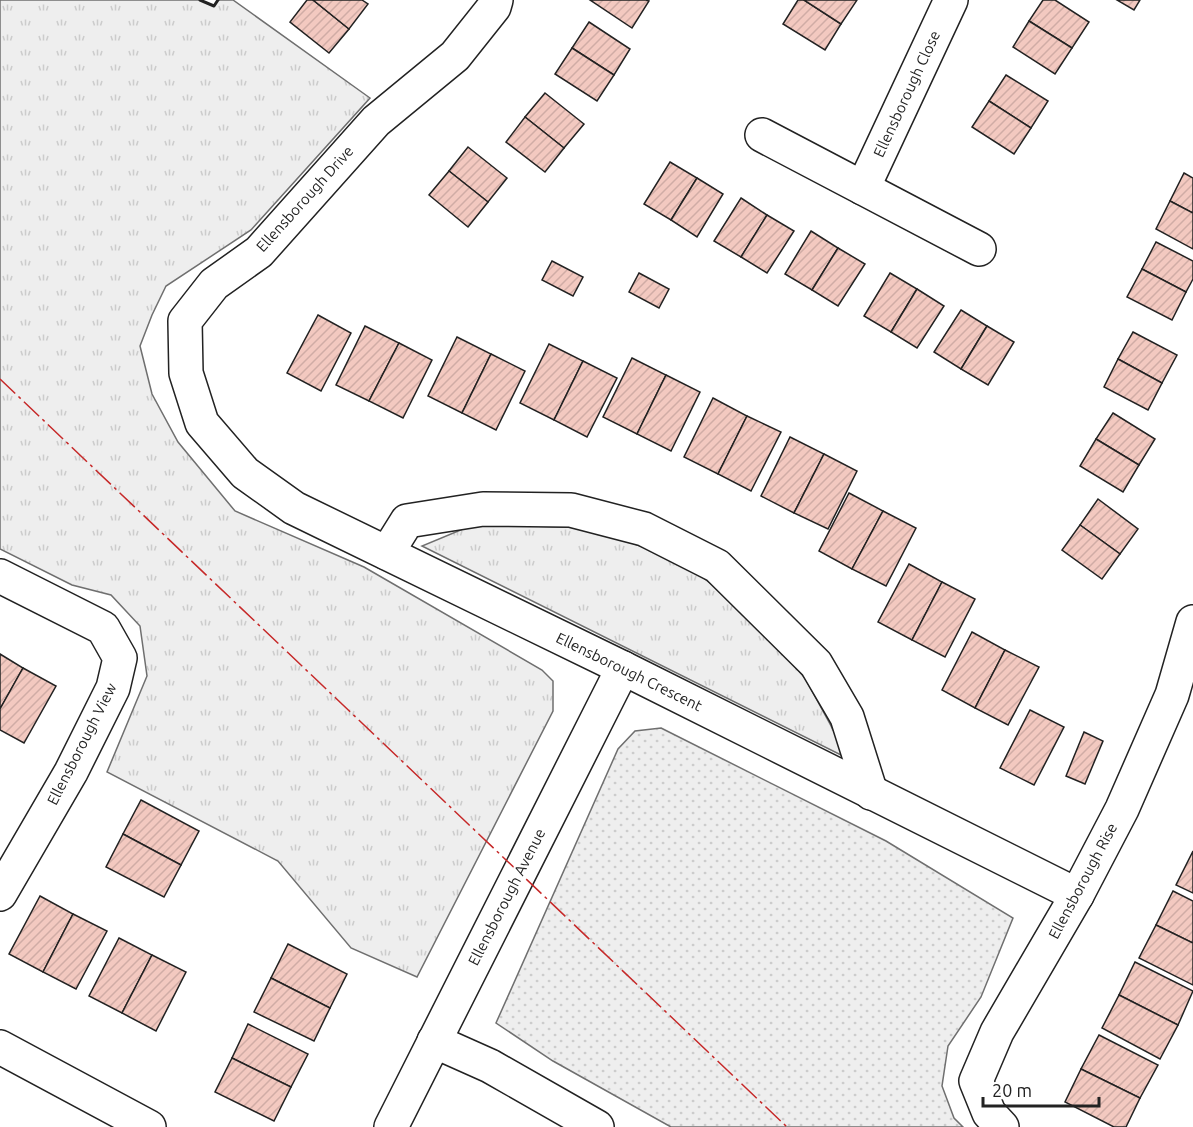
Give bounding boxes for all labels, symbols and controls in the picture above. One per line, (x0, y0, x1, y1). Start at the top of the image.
street label: Ellensborough Close (870, 28, 943, 160)
street label: Ellensborough Drive (253, 142, 357, 255)
street label: Ellensborough Crescent (554, 629, 705, 714)
street label: Ellensborough View (43, 680, 120, 808)
street label: Ellensborough Rise (1045, 820, 1120, 942)
street label: Ellensborough Avenue (465, 825, 548, 968)
scale bar (983, 1070, 1098, 1108)
text: 20 m (992, 1080, 1032, 1100)

